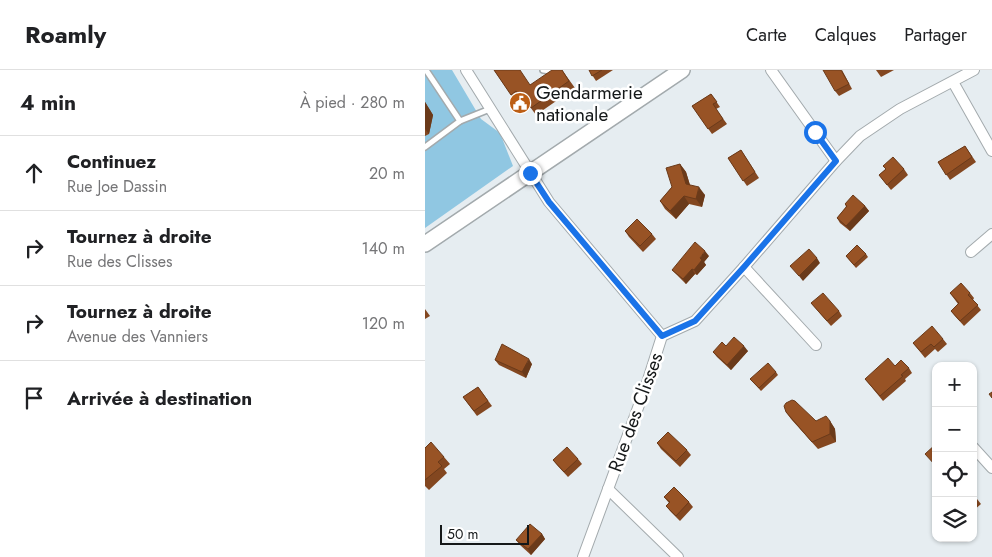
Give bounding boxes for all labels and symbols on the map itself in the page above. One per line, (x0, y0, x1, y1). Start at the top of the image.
place label: Gendarmerie nationale (536, 79, 643, 128)
public building icon: Gendarmerie nationale (508, 91, 532, 115)
route start (804, 121, 827, 144)
route end (519, 162, 542, 185)
street label: Rue des Clisses (601, 348, 670, 476)
scale bar (440, 522, 529, 545)

